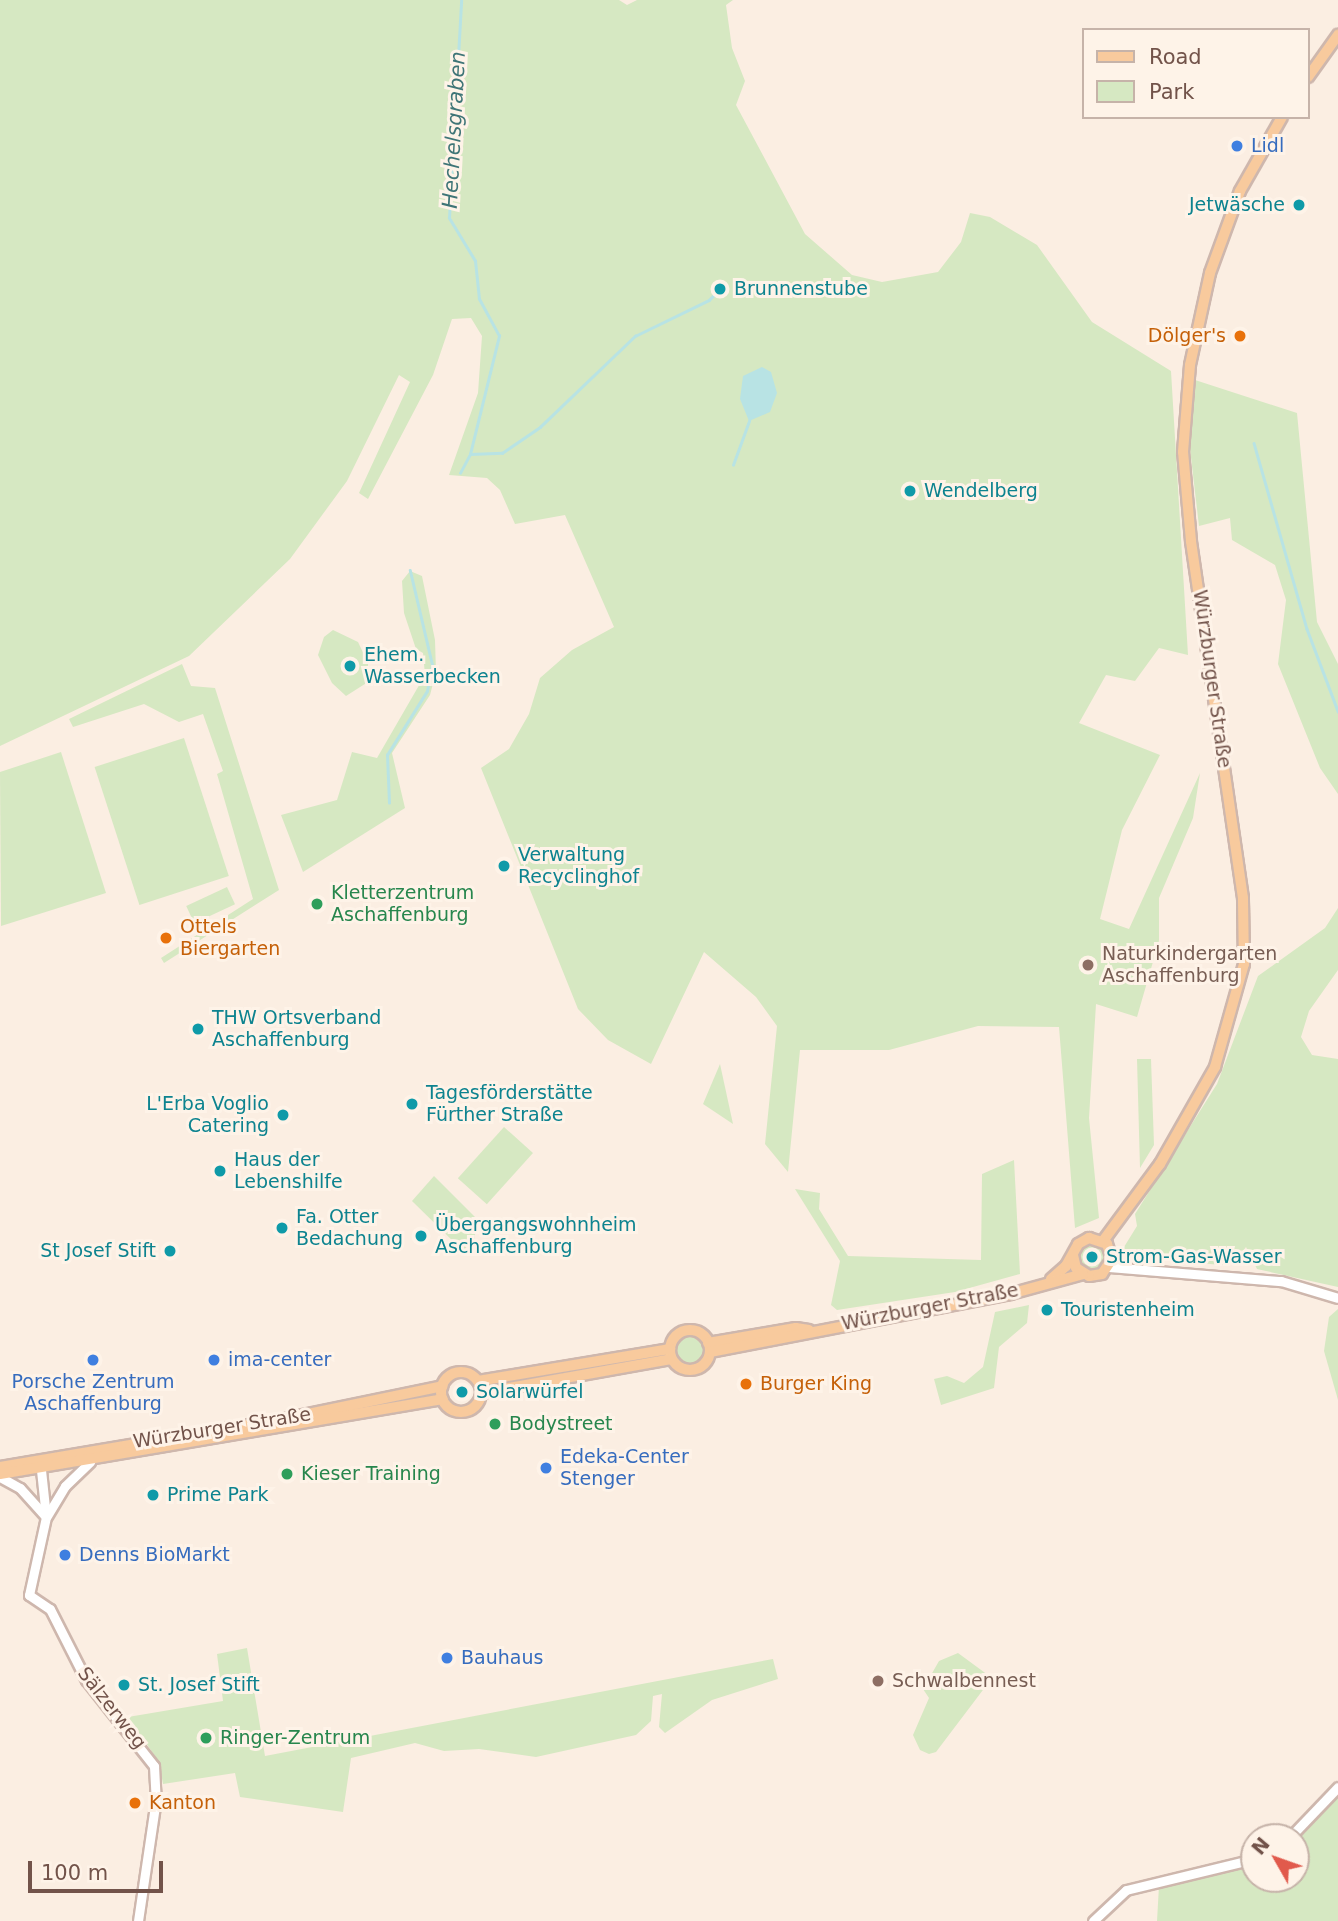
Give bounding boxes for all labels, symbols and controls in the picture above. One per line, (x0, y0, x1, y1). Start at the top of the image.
legend (1082, 28, 1310, 119)
text: Road (1149, 45, 1202, 69)
water label: Hechelsgraben (437, 51, 471, 209)
text: Park (1149, 80, 1194, 104)
place label: Lidl (1251, 135, 1284, 157)
marker: Lidl (1229, 138, 1245, 154)
place label: Jetwäsche (1189, 194, 1285, 216)
marker: Jetwäsche (1291, 197, 1307, 213)
place label: Brunnenstube (734, 278, 868, 300)
marker: Brunnenstube (712, 281, 728, 297)
place label: Dölger's (1148, 325, 1226, 347)
marker: Dölger's (1232, 328, 1248, 344)
place label: Wendelberg (924, 480, 1038, 502)
marker: Wendelberg (902, 483, 918, 499)
street label: Würzburger Straße (1188, 588, 1236, 770)
place label: Ehem. Wasserbecken (364, 644, 501, 688)
marker: Ehem. Wasserbecken (342, 658, 358, 674)
place label: Verwaltung Recyclinghof (518, 844, 639, 888)
marker: Verwaltung Recyclinghof (496, 858, 512, 874)
place label: Kletterzentrum Aschaffenburg (331, 882, 474, 926)
marker: Kletterzentrum Aschaffenburg (309, 896, 325, 912)
place label: Ottels Biergarten (180, 916, 280, 960)
marker: Ottels Biergarten (158, 930, 174, 946)
place label: Naturkindergarten Aschaffenburg (1102, 943, 1277, 987)
marker: Naturkindergarten Aschaffenburg (1080, 957, 1096, 973)
place label: THW Ortsverband Aschaffenburg (212, 1007, 381, 1051)
marker: THW Ortsverband Aschaffenburg (190, 1021, 206, 1037)
place label: Tagesförderstätte Fürther Straße (426, 1082, 593, 1126)
place label: L'Erba Voglio Catering (146, 1093, 269, 1137)
marker: Tagesförderstätte Fürther Straße (404, 1096, 420, 1112)
marker: L'Erba Voglio Catering (275, 1107, 291, 1123)
place label: Haus der Lebenshilfe (234, 1149, 343, 1193)
marker: Haus der Lebenshilfe (212, 1163, 228, 1179)
place label: Fa. Otter Bedachung (296, 1206, 403, 1250)
place label: Übergangswohnheim Aschaffenburg (435, 1214, 637, 1258)
marker: Fa. Otter Bedachung (274, 1220, 290, 1236)
marker: Übergangswohnheim Aschaffenburg (413, 1228, 429, 1244)
place label: St Josef Stift (40, 1240, 156, 1262)
marker: St Josef Stift (162, 1243, 178, 1259)
place label: Strom-Gas-Wasser (1106, 1246, 1281, 1268)
marker: Strom-Gas-Wasser (1084, 1249, 1100, 1265)
street label: Würzburger Straße (840, 1279, 1020, 1335)
place label: Touristenheim (1061, 1299, 1195, 1321)
marker: Touristenheim (1039, 1302, 1055, 1318)
place label: ima-center (228, 1349, 331, 1371)
marker: Porsche Zentrum Aschaffenburg (85, 1352, 101, 1368)
marker: ima-center (206, 1352, 222, 1368)
place label: Porsche Zentrum Aschaffenburg (12, 1371, 174, 1415)
place label: Burger King (760, 1373, 872, 1395)
marker: Burger King (738, 1376, 754, 1392)
place label: Solarwürfel (476, 1381, 583, 1403)
marker: Solarwürfel (454, 1384, 470, 1400)
street label: Würzburger Straße (131, 1403, 313, 1453)
place label: Bodystreet (509, 1413, 613, 1435)
marker: Bodystreet (487, 1416, 503, 1432)
place label: Edeka-Center Stenger (560, 1446, 689, 1490)
marker: Edeka-Center Stenger (538, 1460, 554, 1476)
place label: Kieser Training (301, 1463, 441, 1485)
marker: Kieser Training (279, 1466, 295, 1482)
place label: Prime Park (167, 1484, 269, 1506)
marker: Prime Park (145, 1487, 161, 1503)
place label: Denns BioMarkt (79, 1544, 230, 1566)
marker: Denns BioMarkt (57, 1547, 73, 1563)
place label: Bauhaus (461, 1647, 543, 1669)
marker: Bauhaus (439, 1650, 455, 1666)
street label: Sälzerweg (73, 1662, 151, 1754)
place label: Schwalbennest (892, 1670, 1036, 1692)
marker: Schwalbennest (870, 1673, 886, 1689)
place label: St. Josef Stift (138, 1674, 260, 1696)
marker: St. Josef Stift (116, 1677, 132, 1693)
place label: Ringer-Zentrum (220, 1727, 370, 1749)
marker: Ringer-Zentrum (198, 1730, 214, 1746)
place label: Kanton (149, 1792, 216, 1814)
marker: Kanton (127, 1795, 143, 1811)
north arrow (1240, 1823, 1310, 1893)
text: N (1247, 1833, 1274, 1859)
scale bar (32, 1848, 166, 1892)
text: 100 m (41, 1861, 108, 1885)

